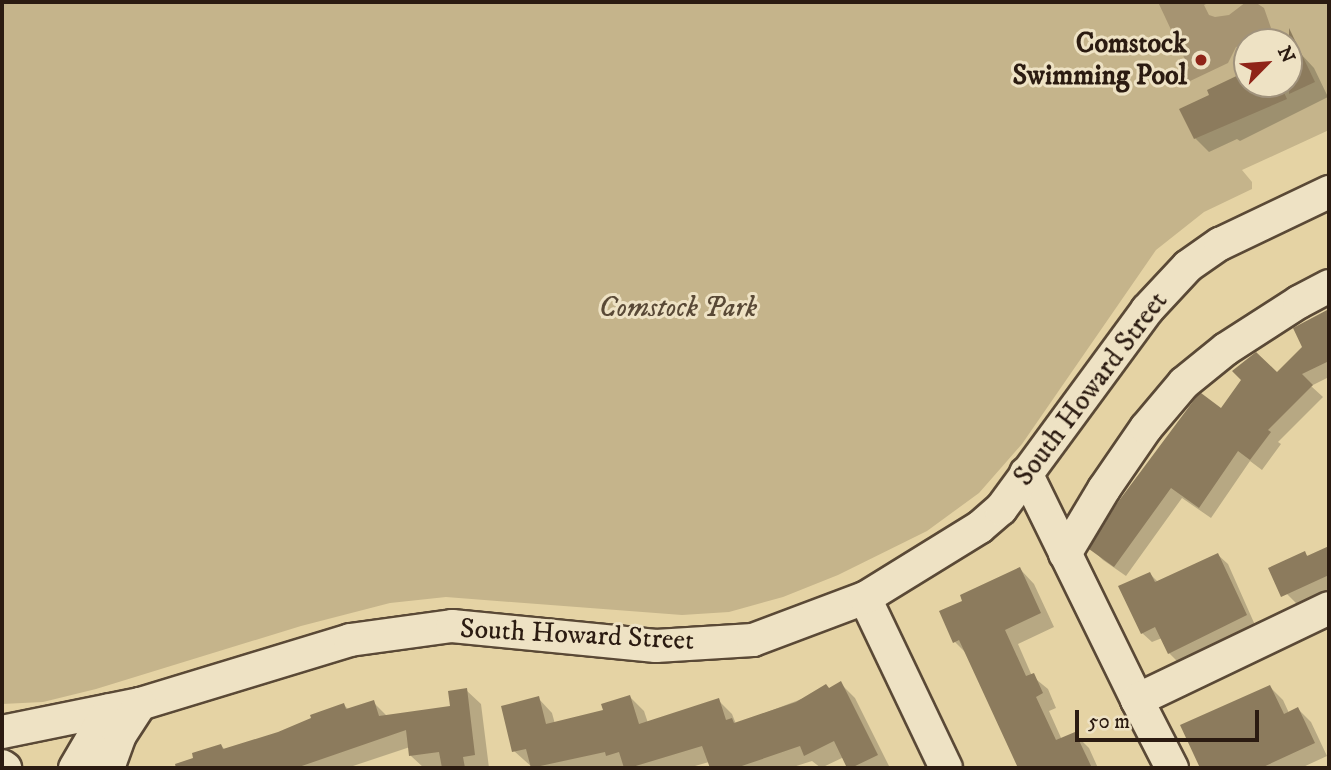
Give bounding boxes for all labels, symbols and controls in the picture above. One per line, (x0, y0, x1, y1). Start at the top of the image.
place label: Comstock Swimming Pool (1013, 27, 1187, 93)
north arrow (1233, 28, 1303, 98)
text: N (1272, 43, 1299, 67)
marker: Comstock Swimming Pool (1193, 52, 1209, 68)
street label: South Howard Street (1007, 285, 1175, 493)
park label: Comstock Park (599, 291, 757, 325)
street label: South Howard Street (459, 612, 695, 658)
scale bar (1079, 696, 1263, 740)
text: 50 m (1088, 709, 1130, 735)

